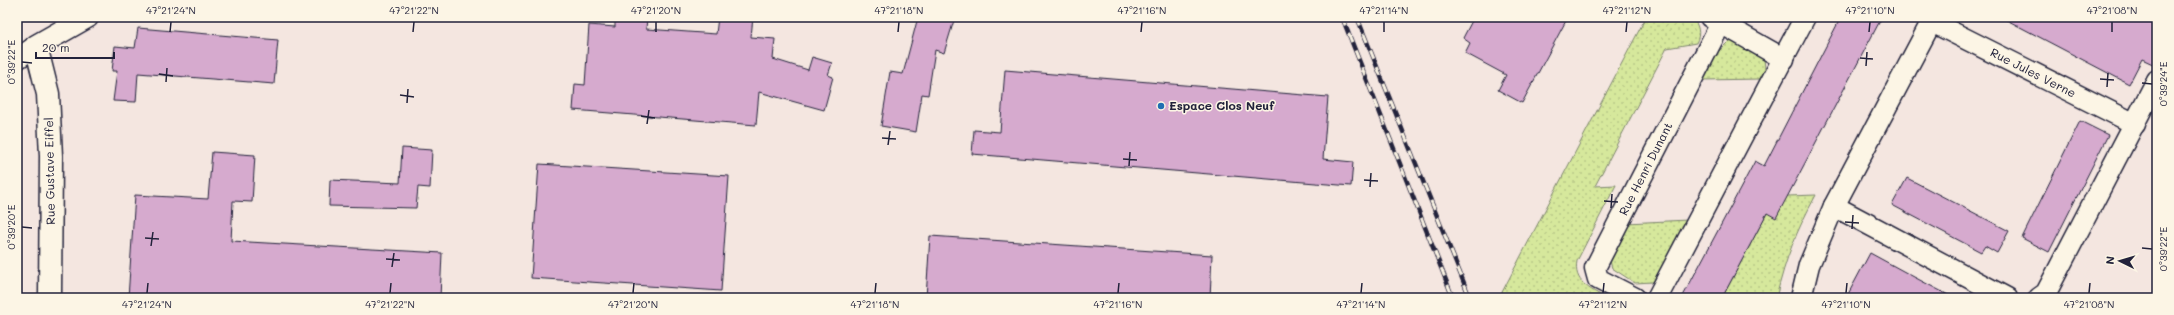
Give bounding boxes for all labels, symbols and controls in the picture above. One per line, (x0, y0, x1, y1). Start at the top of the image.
text: 47°21'24"N (146, 3, 196, 17)
text: 47°21'22"N (389, 3, 439, 17)
text: 47°21'20"N (631, 3, 681, 17)
text: 47°21'18"N (875, 3, 923, 17)
text: 47°21'16"N (1118, 3, 1166, 17)
text: 47°21'14"N (1360, 3, 1408, 17)
text: 47°21'12"N (1603, 3, 1651, 17)
text: 47°21'10"N (1845, 3, 1895, 17)
text: 47°21'08"N (2087, 3, 2137, 17)
scale bar (36, 34, 114, 60)
text: 20 m (42, 39, 70, 55)
text: 0°39'22"E (4, 40, 18, 84)
street label: Rue Jules Verne (1988, 44, 2079, 101)
text: 0°39'24"E (2156, 61, 2170, 106)
place label: Espace Clos Neuf (1169, 97, 1275, 113)
marker: Espace Clos Neuf (1156, 101, 1166, 111)
street label: Rue Gustave Eiffel (40, 117, 58, 225)
street label: Rue Henri Dunant (1615, 119, 1676, 218)
text: 0°39'20"E (4, 204, 18, 250)
text: 0°39'22"E (2156, 227, 2170, 271)
north arrow (2100, 241, 2140, 281)
text: N (2102, 255, 2117, 265)
text: 47°21'24"N (122, 297, 172, 311)
text: 47°21'22"N (365, 297, 415, 311)
text: 47°21'20"N (608, 297, 658, 311)
text: 47°21'18"N (851, 297, 899, 311)
text: 47°21'16"N (1094, 297, 1142, 311)
text: 47°21'14"N (1337, 297, 1385, 311)
text: 47°21'12"N (1579, 297, 1627, 311)
text: 47°21'10"N (1821, 297, 1871, 311)
text: 47°21'08"N (2064, 297, 2114, 311)

